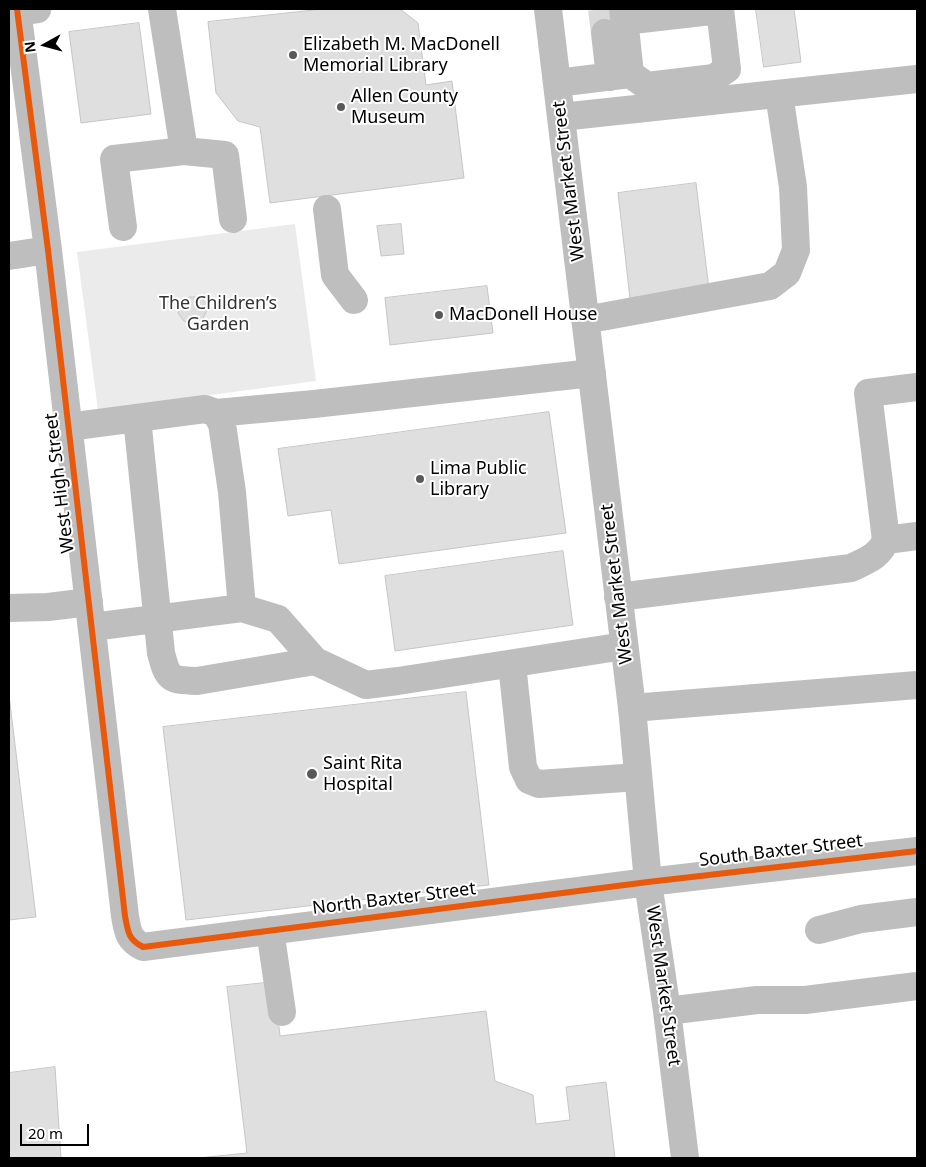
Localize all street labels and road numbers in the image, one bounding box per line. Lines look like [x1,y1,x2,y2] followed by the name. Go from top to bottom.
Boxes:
[548,100,590,262] street label: West Market Street
[41,411,79,555] street label: West High Street
[596,503,638,665] street label: West Market Street
[698,830,864,872] street label: South Baxter Street
[311,878,477,920] street label: North Baxter Street
[641,905,685,1067] street label: West Market Street

